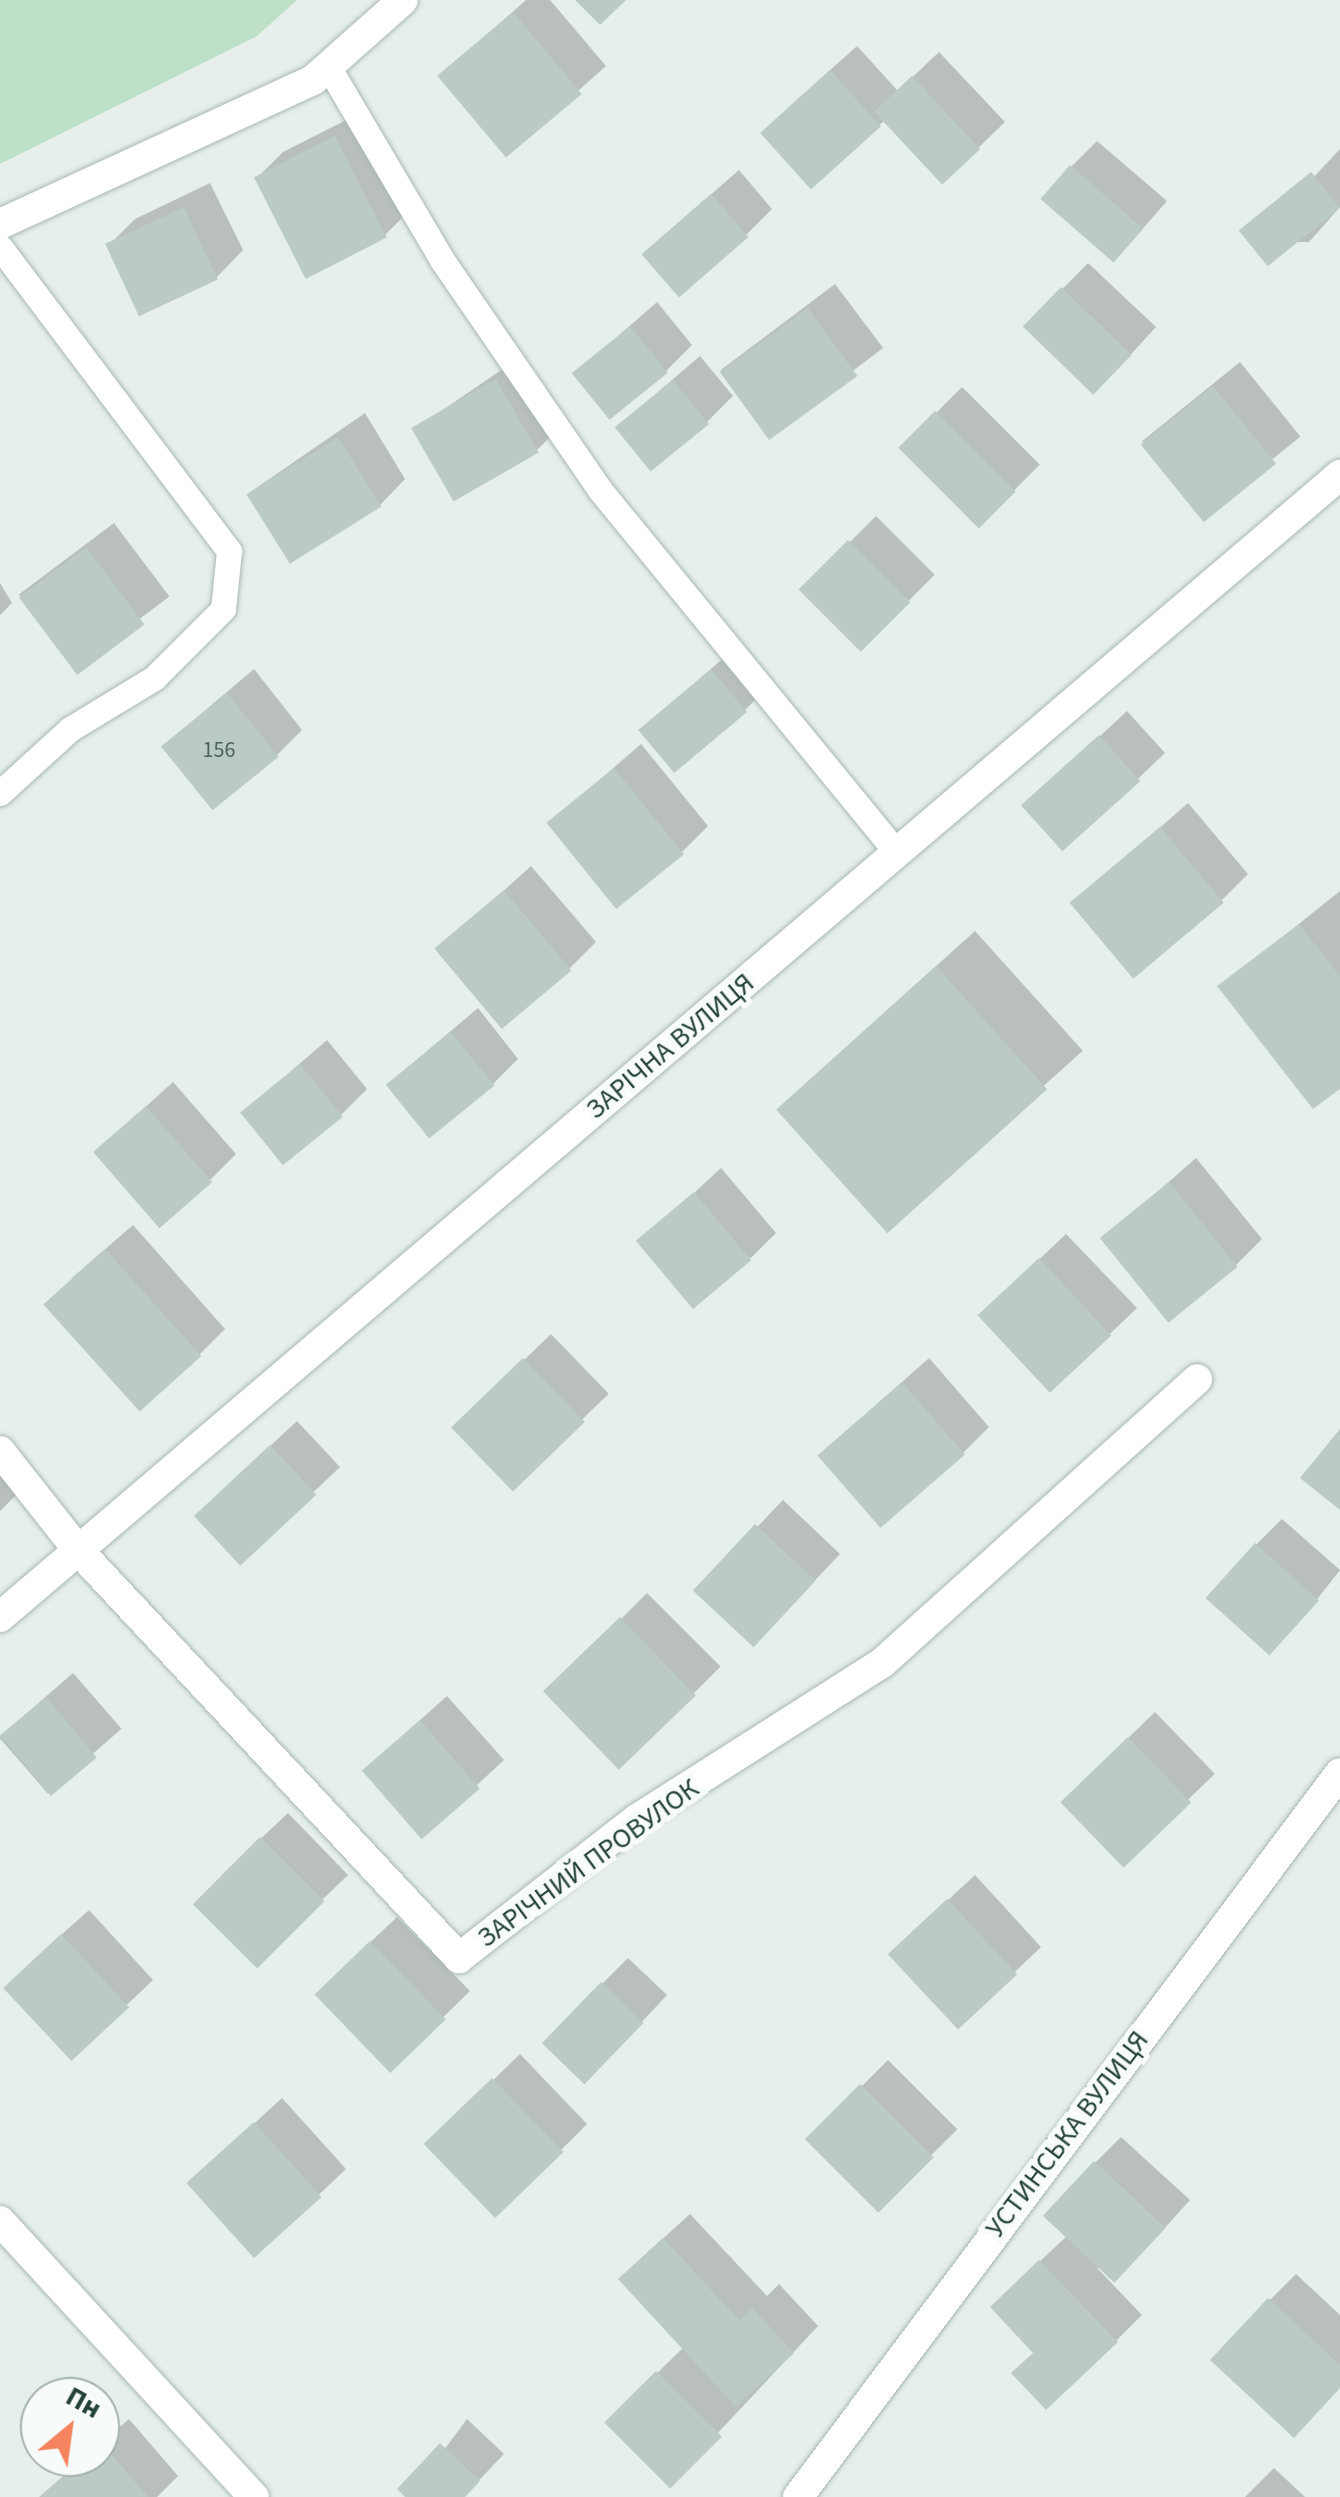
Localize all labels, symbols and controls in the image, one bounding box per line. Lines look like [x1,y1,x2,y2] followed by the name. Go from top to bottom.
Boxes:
[203,738,235,764] house number: 156
[579,966,761,1126] street label: ЗАРІЧНА ВУЛИЦЯ
[471,1771,705,1955] street label: ЗАРІЧНИЙ ПРОВУЛОК
[978,2024,1156,2244] street label: УСТИНСЬКА ВУЛИЦЯ
[20,2377,120,2477] north arrow
[59,2377,109,2428] text: Пн

